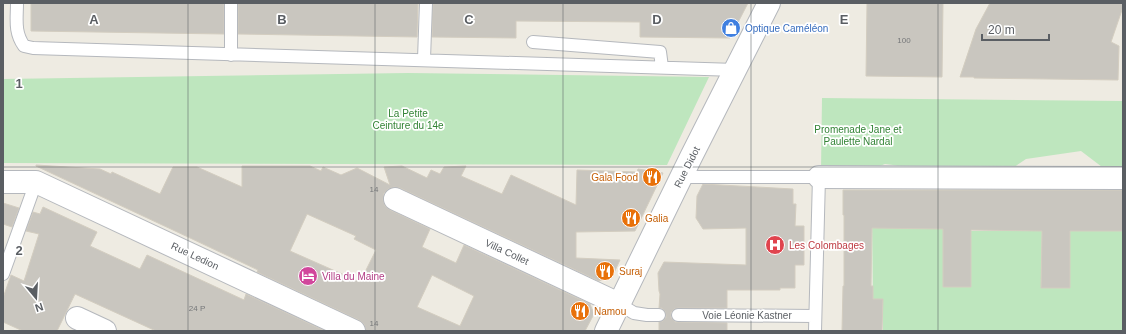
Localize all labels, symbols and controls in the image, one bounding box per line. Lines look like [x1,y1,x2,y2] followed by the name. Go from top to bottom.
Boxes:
[89,12,99,27] text: A
[277,12,287,27] text: B
[464,12,474,27] text: C
[652,12,662,27] text: D
[840,12,849,27] text: E
[982,16,1049,42] scale bar
[720,17,742,39] shop icon: Optique Caméléon
[745,23,828,34] place label: Optique Caméléon
[988,23,1015,37] text: 20 m
[897,36,911,45] house number: 100
[15,76,23,91] text: 1
[372,108,444,131] park label: La Petite Ceinture du 14e
[814,124,902,147] park label: Promenade Jane et Paulette Nardal
[672,144,702,189] street label: Rue Didot
[641,166,663,188] restaurant icon: Gala Food
[591,172,638,183] place label: Gala Food
[370,185,379,194] house number: 14
[620,207,642,229] restaurant icon: Galia
[645,213,669,224] place label: Galia
[764,234,786,256] hospital icon: Les Colombages
[483,237,531,267] street label: Villa Collet
[169,240,221,272] street label: Rue Ledion
[789,240,864,251] place label: Les Colombages
[15,243,23,258] text: 2
[594,260,616,282] restaurant icon: Suraj
[297,265,319,287] hotel icon: Villa du Maine
[619,266,642,277] place label: Suraj
[322,271,385,282] place label: Villa du Maine
[16,278,56,318] north arrow
[569,300,591,322] restaurant icon: Namou
[33,301,45,314] text: N
[189,304,205,313] house number: 24 P
[594,306,626,317] place label: Namou
[702,310,792,321] street label: Voie Léonie Kastner
[370,319,379,328] house number: 14

